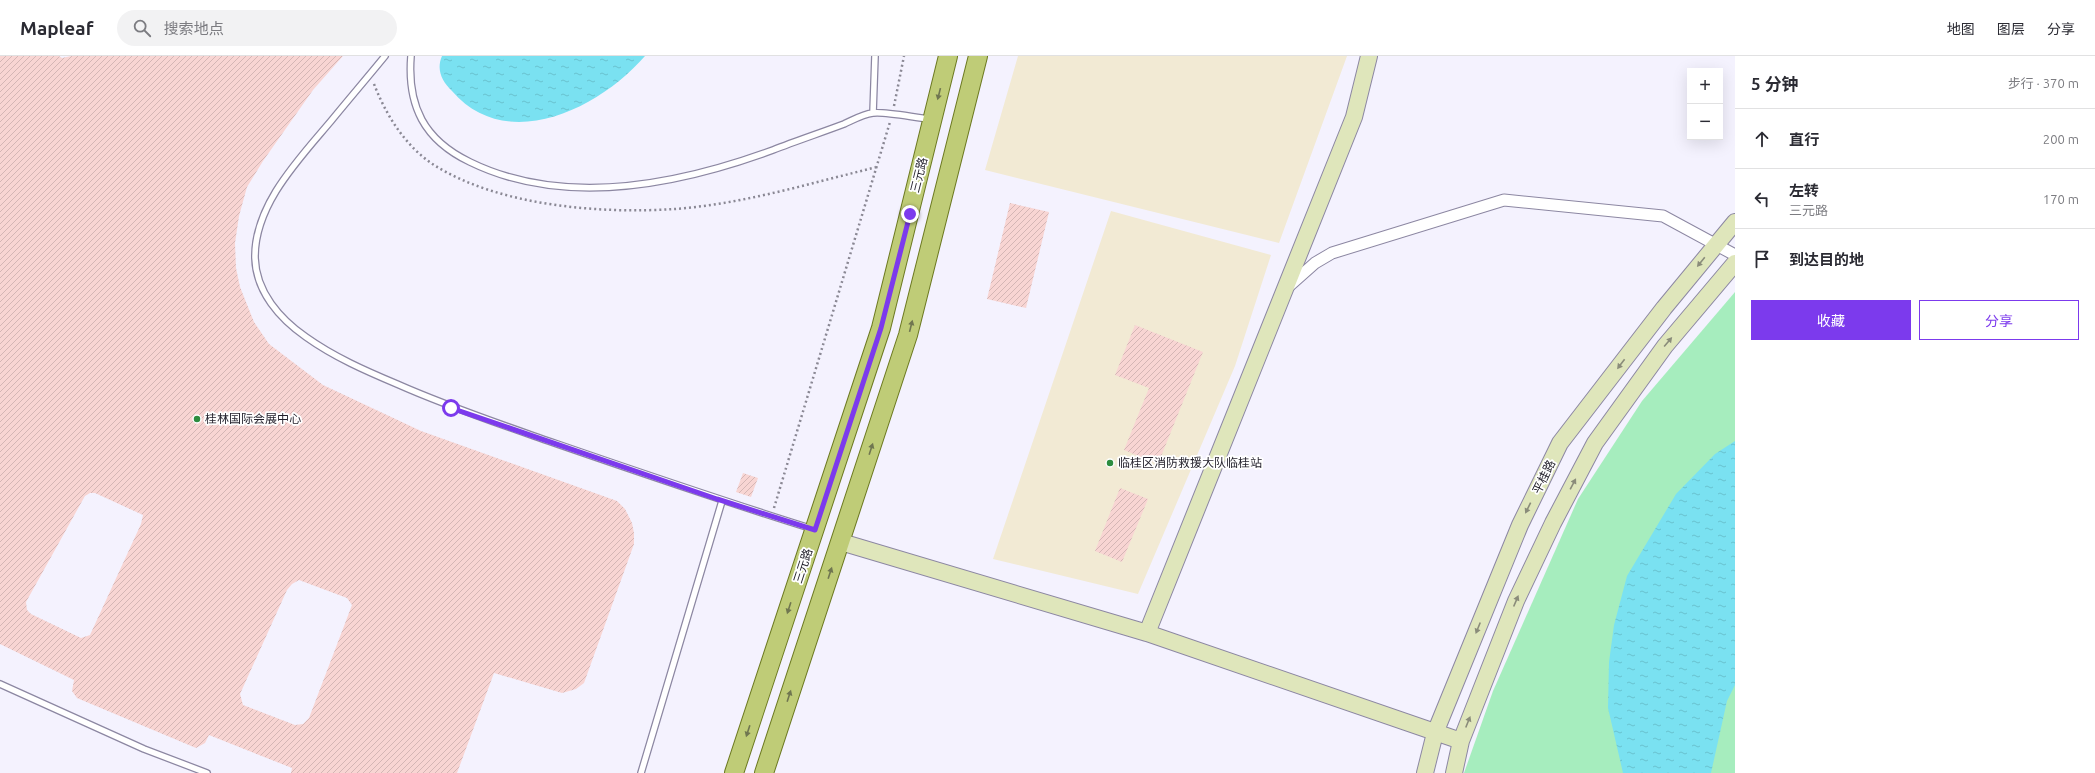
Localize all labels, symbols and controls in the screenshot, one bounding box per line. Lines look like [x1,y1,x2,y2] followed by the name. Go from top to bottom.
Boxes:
[117,10,397,46] search box
[20,17,93,39] text: Mapleaf
[131,17,153,39] icon: search
[163,20,223,37] text: 搜索地点
[1947,21,1975,37] text: 地图
[1997,21,2025,37] text: 图层
[2047,21,2075,37] text: 分享
[1687,68,1723,140] map controls
[1687,68,1723,104] button: +
[1751,74,1799,93] text: 5 分钟
[2008,76,2079,90] text: 步行 · 370 m
[935,88,941,100] one-way arrow
[1687,104,1723,140] button: −
[1751,128,1773,150] icon: ahead
[1789,131,1819,148] text: 直行
[2043,132,2079,146] text: 200 m
[908,156,929,194] street label: 三元路
[1789,182,1819,199] text: 左转
[1751,188,1773,210] icon: left
[2043,192,2079,206] text: 170 m
[1789,203,1828,217] text: 三元路
[901,205,919,223] route end
[1751,248,1773,270] icon: arrive
[1789,251,1864,268] text: 到达目的地
[1697,257,1705,268] one-way arrow
[1751,300,1911,340] button: 收藏
[1919,300,2079,340] button: 分享
[908,319,914,331] one-way arrow
[1664,336,1673,347] one-way arrow
[1616,359,1625,370] one-way arrow
[442,399,460,417] route start
[205,412,301,425] place label: 桂林国际会展中心
[192,414,202,424] marker: 桂林国际会展中心
[868,443,874,455] one-way arrow
[1118,456,1262,469] place label: 临桂区消防救援大队临桂站
[1105,458,1115,468] marker: 临桂区消防救援大队临桂站
[1530,458,1557,496] street label: 平桂路
[1570,479,1576,490] one-way arrow
[1525,503,1531,514] one-way arrow
[791,547,814,585] street label: 三元路
[828,566,834,578] one-way arrow
[1513,596,1519,607] one-way arrow
[786,602,792,614] one-way arrow
[1474,623,1480,635] one-way arrow
[787,690,793,702] one-way arrow
[1466,716,1472,728] one-way arrow
[745,726,751,738] one-way arrow

